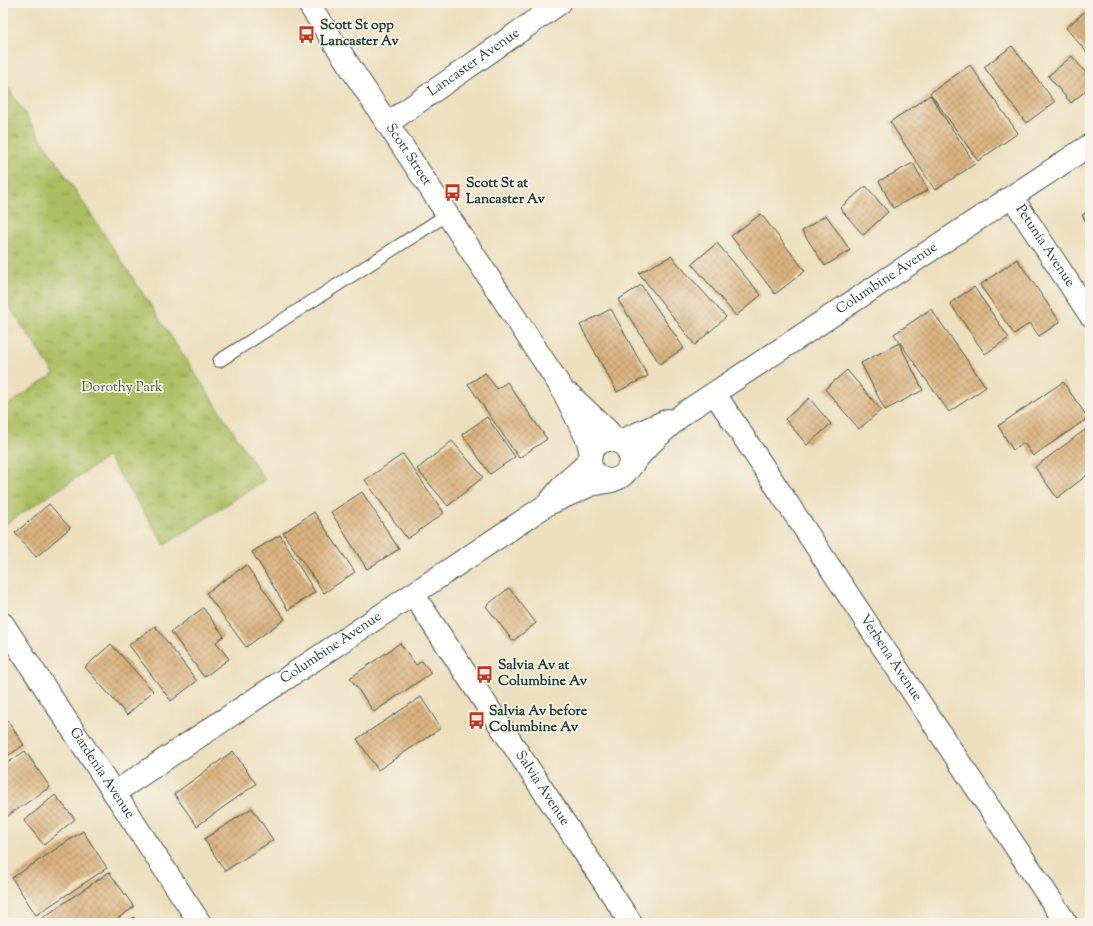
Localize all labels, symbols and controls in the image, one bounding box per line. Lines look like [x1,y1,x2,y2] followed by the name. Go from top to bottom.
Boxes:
[320,16,399,52] place label: Scott St opp Lancaster Av
[297,24,317,44] bus stop icon: Scott St opp Lancaster Av
[424,24,524,102] street label: Lancaster Avenue
[380,120,436,190] street label: Scott Street
[466,174,545,210] place label: Scott St at Lancaster Av
[443,182,463,202] bus stop icon: Scott St at Lancaster Av
[1010,201,1079,291] street label: Petunia Avenue
[832,238,942,320] street label: Columbine Avenue
[81,378,163,398] park label: Dorothy Park
[277,607,386,689] street label: Columbine Avenue
[854,611,926,705] street label: Verbena Avenue
[498,656,588,692] place label: Salvia Av at Columbine Av
[475,664,495,684] bus stop icon: Salvia Av at Columbine Av
[489,702,588,738] place label: Salvia Av before Columbine Av
[466,710,486,730] bus stop icon: Salvia Av before Columbine Av
[64,724,139,823] street label: Gardenia Avenue
[510,747,574,830] street label: Salvia Avenue

